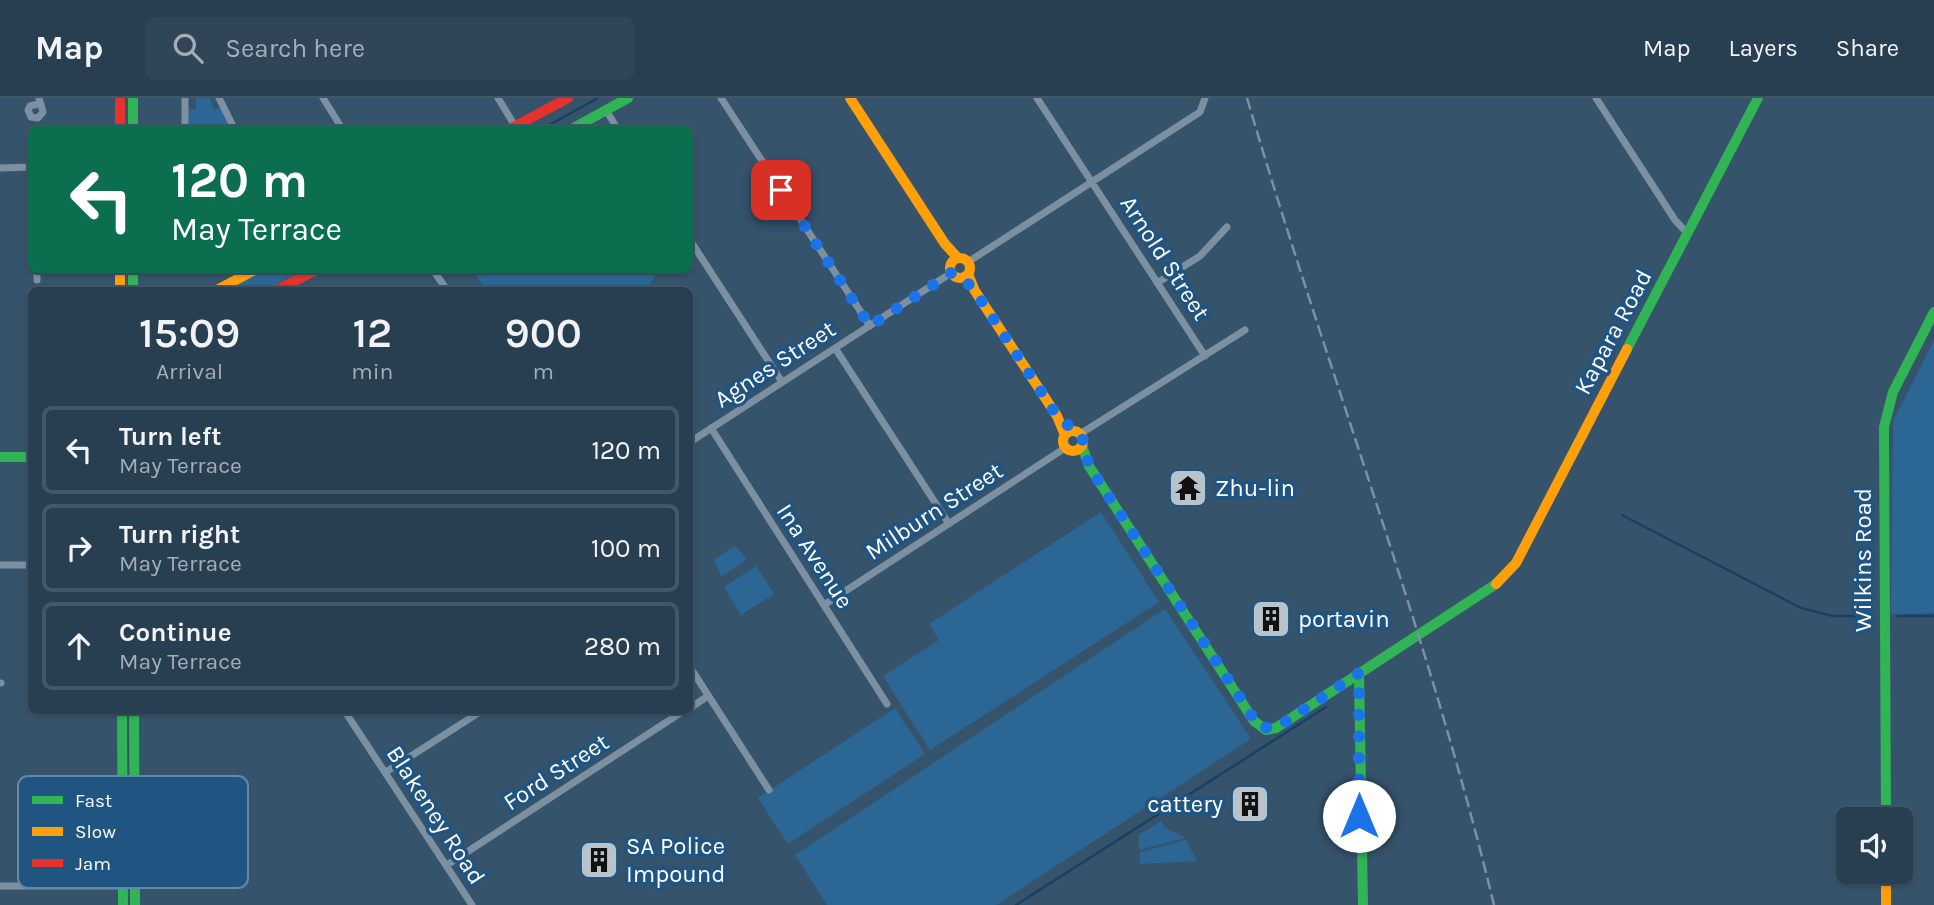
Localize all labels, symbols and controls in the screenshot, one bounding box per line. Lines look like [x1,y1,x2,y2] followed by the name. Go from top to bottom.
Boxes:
[145,17,635,80] search box
[35,29,103,67] text: Map
[169,29,207,67] icon: search
[225,33,365,64] text: Search here
[1643,34,1691,62] text: Map
[1729,34,1798,62] text: Layers
[1836,34,1899,62] text: Share
[171,152,308,209] text: 120 m
[56,154,147,245] icon: left
[751,160,811,220] pin
[762,171,800,209] icon: arrive
[1114,191,1216,325] street label: Arnold Street
[171,211,342,248] text: May Terrace
[1568,265,1658,399] street label: Kapara Road
[139,308,240,358] text: 15:09
[352,308,392,358] text: 12
[504,308,582,358] text: 900
[709,315,841,413] street label: Agnes Street
[156,358,223,385] text: Arrival
[351,358,393,385] text: min
[532,358,554,385] text: m
[119,421,221,452] text: Turn left
[60,431,98,469] icon: left
[591,435,661,466] text: 120 m
[119,452,242,479] text: May Terrace
[860,456,1008,566] street label: Milburn Street
[1167,467,1209,509] temple icon: Zhu-lin
[1215,474,1295,502] place label: Zhu-lin
[1849,488,1877,632] street label: Wilkins Road
[771,498,859,614] street label: Ina Avenue
[119,519,240,550] text: Turn right
[60,529,98,567] icon: right
[591,533,661,564] text: 100 m
[119,550,242,577] text: May Terrace
[1250,598,1292,640] building icon: portavin
[1298,605,1390,633] place label: portavin
[119,617,231,648] text: Continue
[60,627,98,665] icon: ahead
[584,631,661,662] text: 280 m
[119,648,242,675] text: May Terrace
[498,728,614,816] street label: Ford Street
[381,740,491,890] street label: Blakeney Road
[18,776,248,888] legend
[1322,779,1396,853] position arrow
[1229,783,1271,825] building icon: cattery
[75,790,112,812] text: Fast
[1147,790,1223,818] place label: cattery
[1836,807,1913,884] map controls
[1836,807,1913,884] button: sound
[75,821,116,843] text: Slow
[626,832,726,888] place label: SA Police Impound
[578,839,620,881] building icon: SA Police Impound
[75,853,111,875] text: Jam

